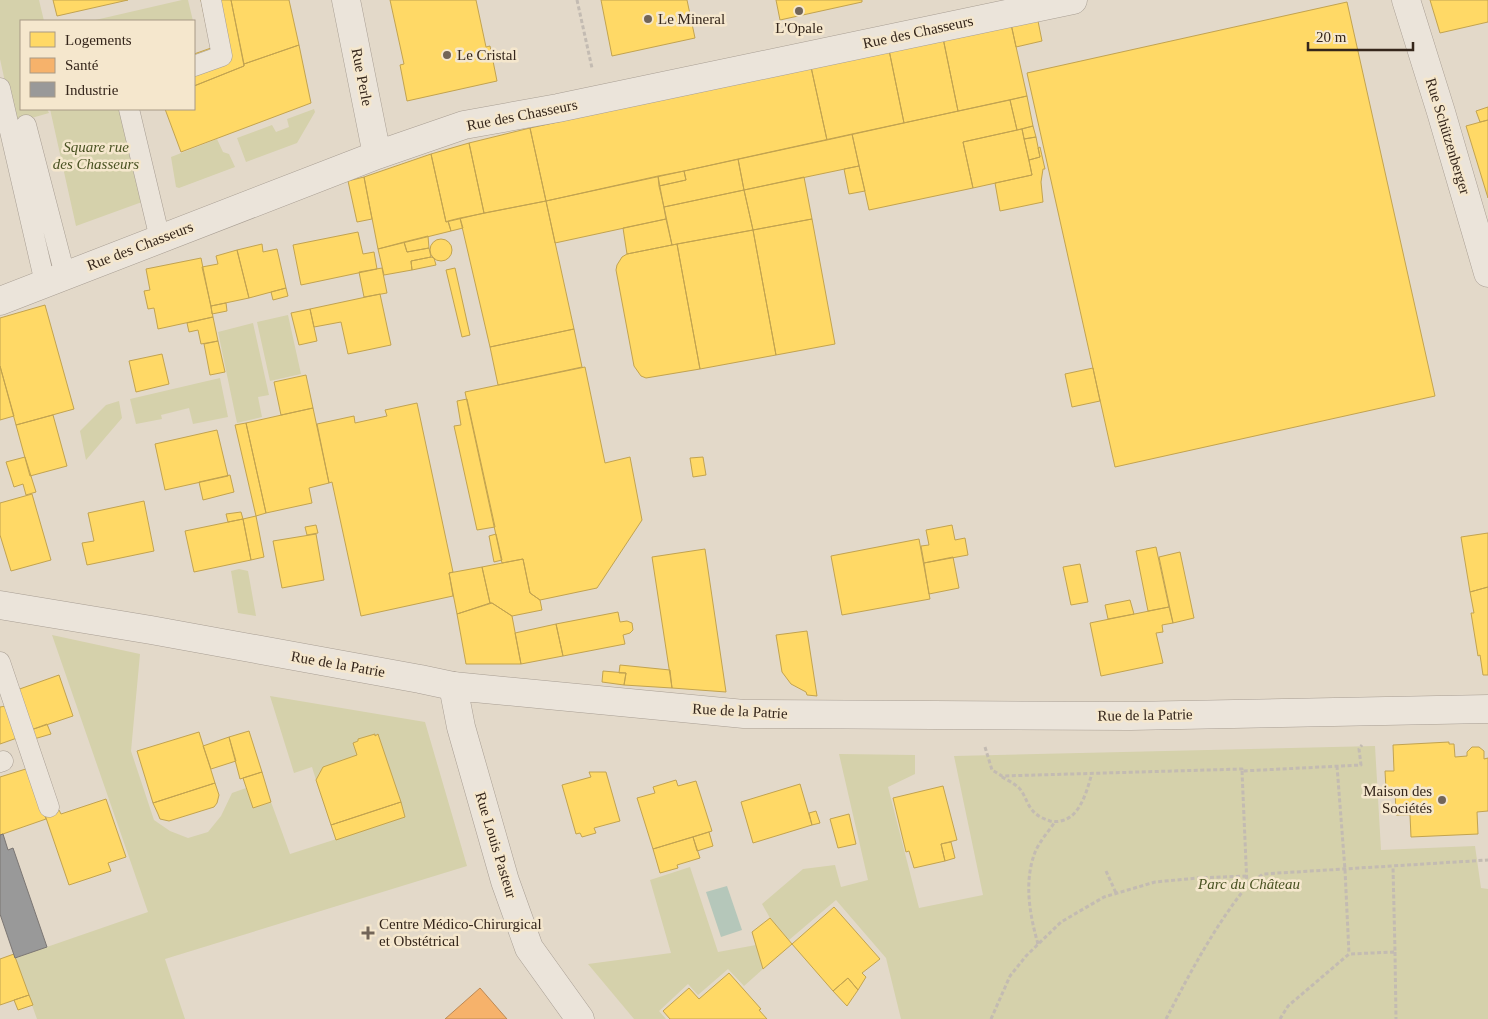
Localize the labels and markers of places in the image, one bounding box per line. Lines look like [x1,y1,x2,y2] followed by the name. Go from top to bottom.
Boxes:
[793,5,805,17] marker: L'Opale
[658,11,725,27] place label: Le Mineral
[642,13,654,25] marker: Le Mineral
[775,20,823,36] place label: L'Opale
[457,47,517,63] place label: Le Cristal
[441,49,453,61] marker: Le Cristal
[1363,783,1432,816] place label: Maison des Sociétés
[1436,794,1448,806] marker: Maison des Sociétés
[379,916,542,949] place label: Centre Médico-Chirurgical et Obstétrical
[361,926,375,940] marker: Centre Médico-Chirurgical et Obstétrical

